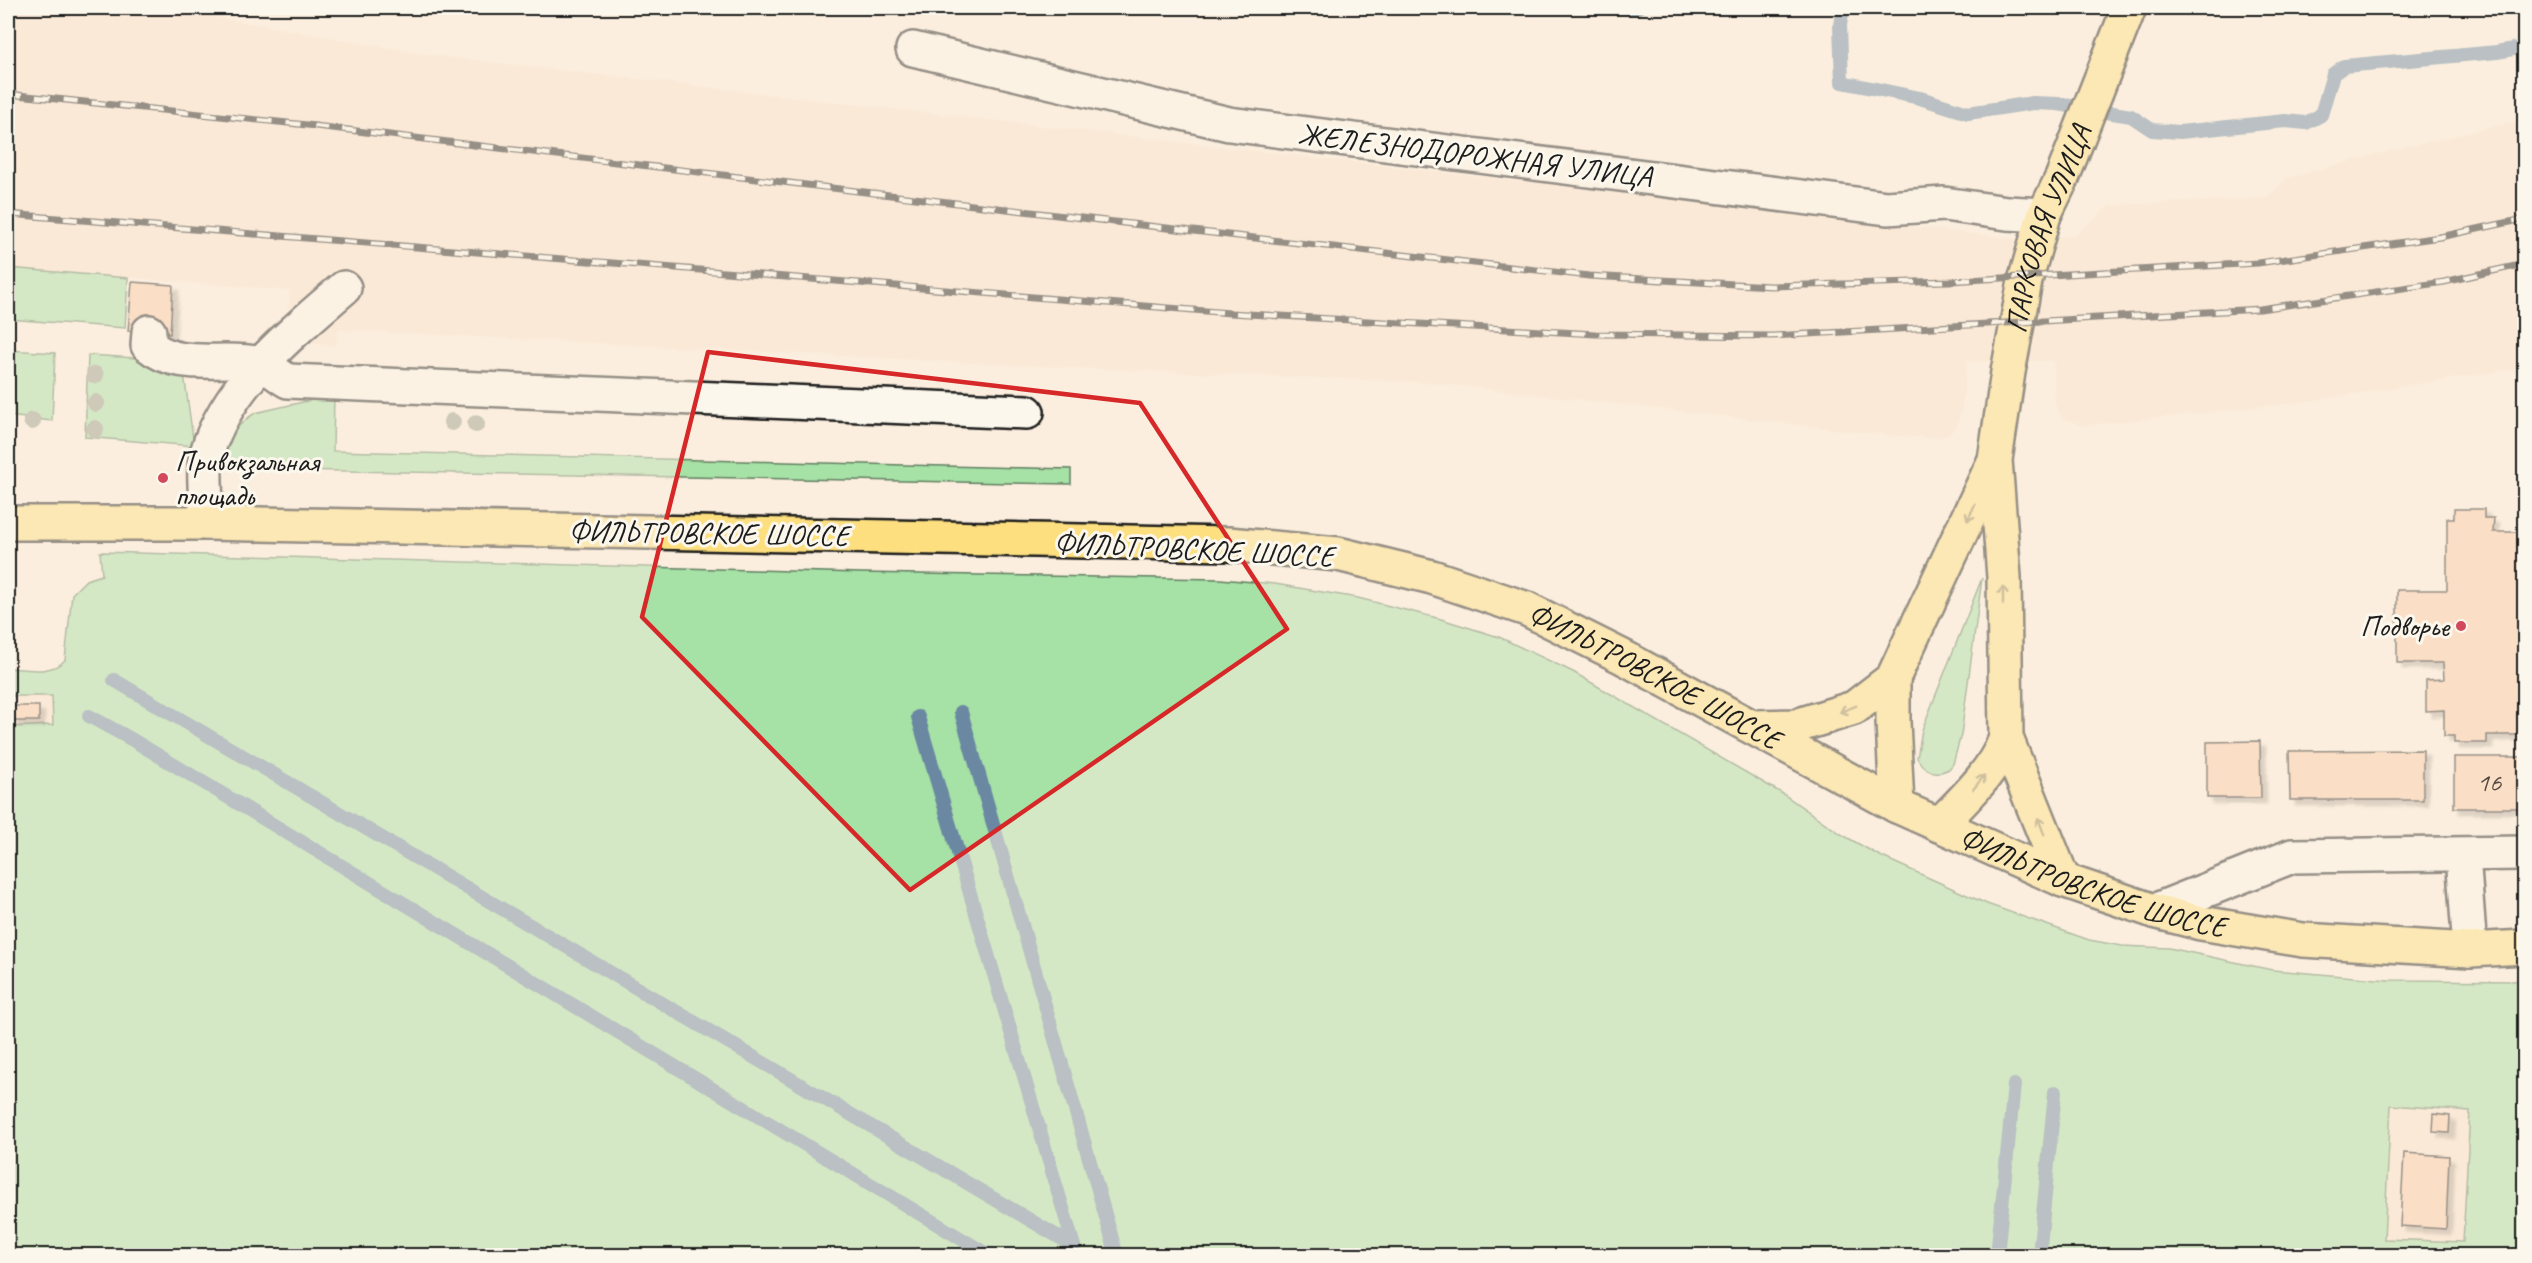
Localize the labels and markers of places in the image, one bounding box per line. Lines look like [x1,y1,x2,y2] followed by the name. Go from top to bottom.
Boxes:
[175,442,322,514] place label: Привокзальная площадь
[156,471,170,485] marker: Привокзальная площадь
[2360,607,2451,645] place label: Подворье
[2454,619,2468,633] marker: Подворье

